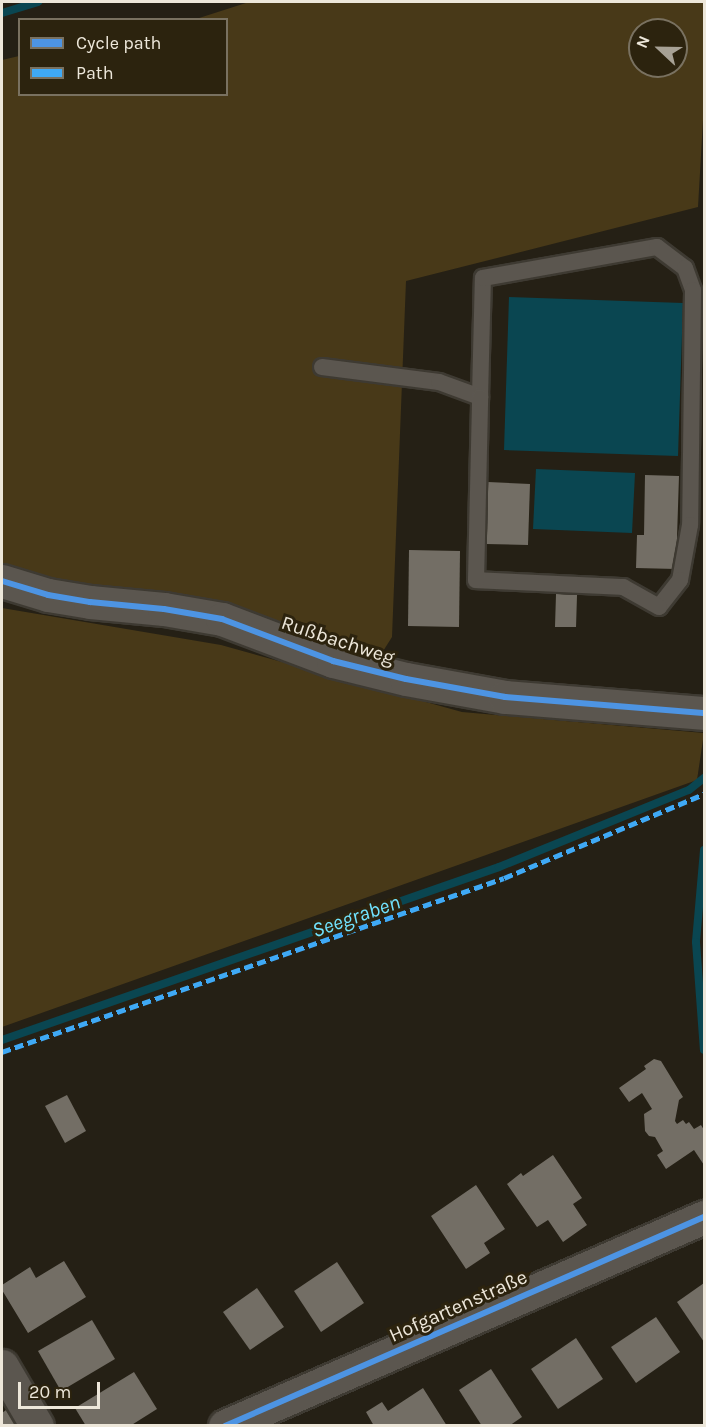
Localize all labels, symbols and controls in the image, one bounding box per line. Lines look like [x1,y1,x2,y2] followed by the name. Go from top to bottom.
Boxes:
[18,18,228,96] legend
[628,18,688,78] north arrow
[76,32,161,54] text: Cycle path
[632,33,654,51] text: N
[76,62,114,84] text: Path
[278,610,398,670] street label: Rußbachweg
[309,889,403,943] water label: Seegraben
[385,1265,531,1347] street label: Hofgartenstraße
[21,1370,104,1408] scale bar
[29,1381,71,1403] text: 20 m

